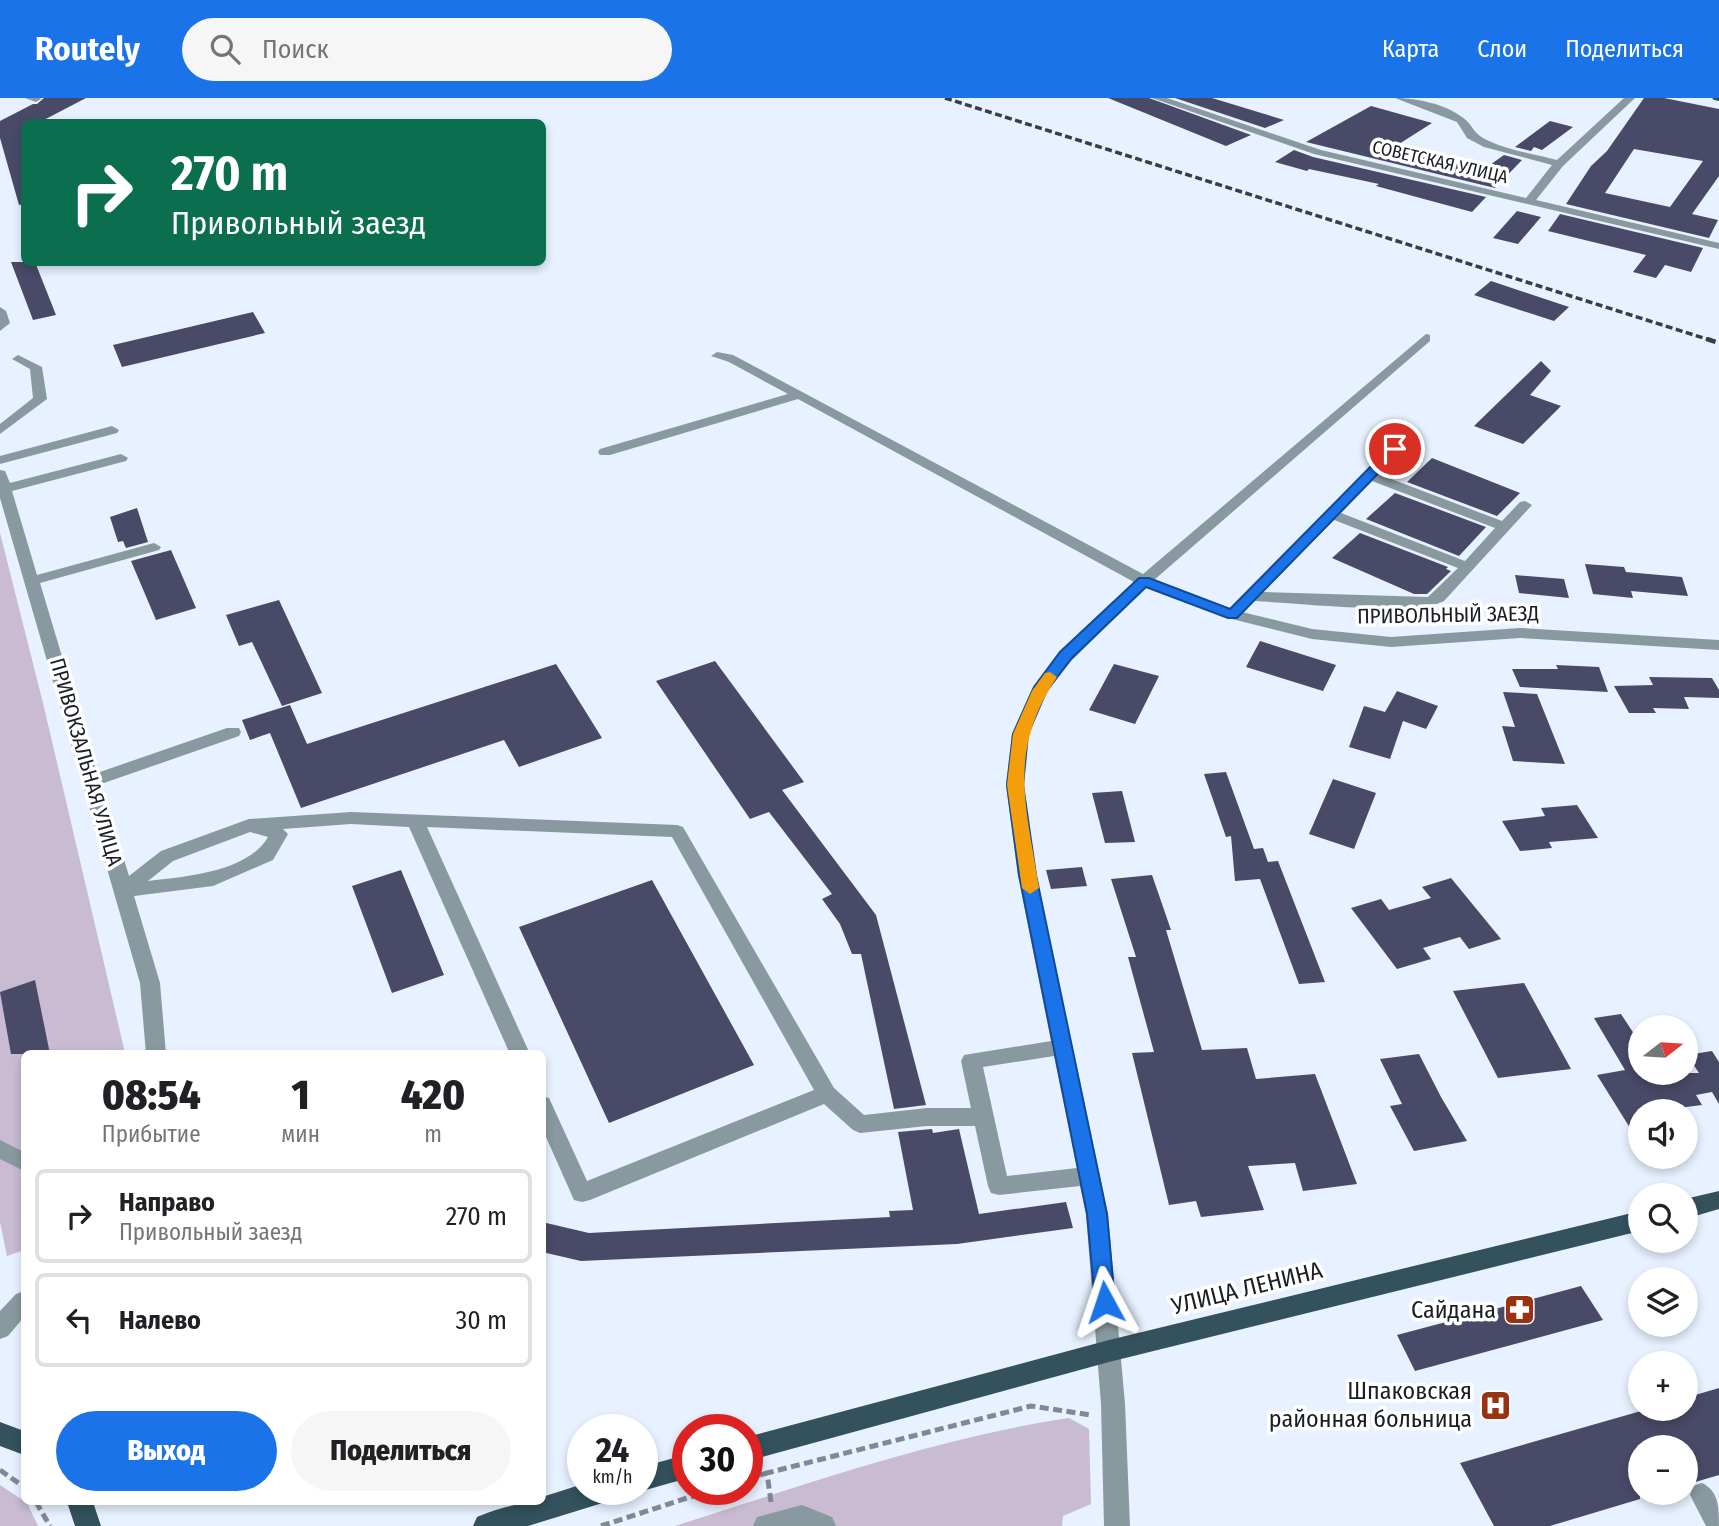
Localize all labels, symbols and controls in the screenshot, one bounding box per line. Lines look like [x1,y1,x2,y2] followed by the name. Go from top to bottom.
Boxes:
[182,18,672,81] search box
[35,29,140,69] text: Routely
[206,30,244,68] icon: search
[262,34,329,65] text: Поиск
[1382,35,1439,63] text: Карта
[1477,35,1527,63] text: Слои
[1565,35,1684,63] text: Поделиться
[1370,136,1511,188] street label: СОВЕТСКАЯ УЛИЦА
[171,144,288,203] text: 270 m
[56,147,147,238] icon: right
[171,204,426,242] text: Привольный заезд
[1365,419,1425,479] pin
[1376,430,1414,468] icon: arrive
[1357,600,1539,630] street label: ПРИВОЛЬНЫЙ ЗАЕЗД
[44,655,128,869] street label: ПРИВОКЗАЛЬНАЯ УЛИЦА
[1628,1015,1698,1085] north arrow
[1628,1015,1698,1505] map controls
[102,1070,201,1120] text: 08:54
[292,1070,310,1120] text: 1
[401,1070,465,1120] text: 420
[1628,1099,1698,1169] button: sound
[102,1120,201,1148] text: Прибытие
[281,1120,320,1148] text: мин
[424,1120,442,1148] text: m
[1628,1183,1698,1253] button: search
[119,1187,215,1218] text: Направо
[60,1197,98,1235] icon: right
[446,1201,507,1232] text: 270 m
[119,1218,302,1246] text: Привольный заезд
[1168,1256,1326,1320] street label: УЛИЦА ЛЕНИНА
[1068,1265,1142,1339] position arrow
[1628,1267,1698,1337] button: layers
[1502,1293,1536,1327] pharmacy icon: Сайдана
[1411,1296,1496,1324] place label: Сайдана
[60,1301,98,1339] icon: left
[119,1305,201,1336] text: Налево
[456,1305,507,1336] text: 30 m
[1628,1351,1698,1421] button: +
[1269,1377,1472,1433] place label: Шпаковская районная больница
[1478,1388,1512,1422] hospital icon: Шпаковская районная больница
[56,1411,277,1491] button: Выход
[291,1411,511,1491] button: Поделиться
[672,1414,763,1505] speed limit sign: 30
[596,1429,629,1471] text: 24
[1628,1435,1698,1505] button: −
[592,1466,633,1488] text: km/h

